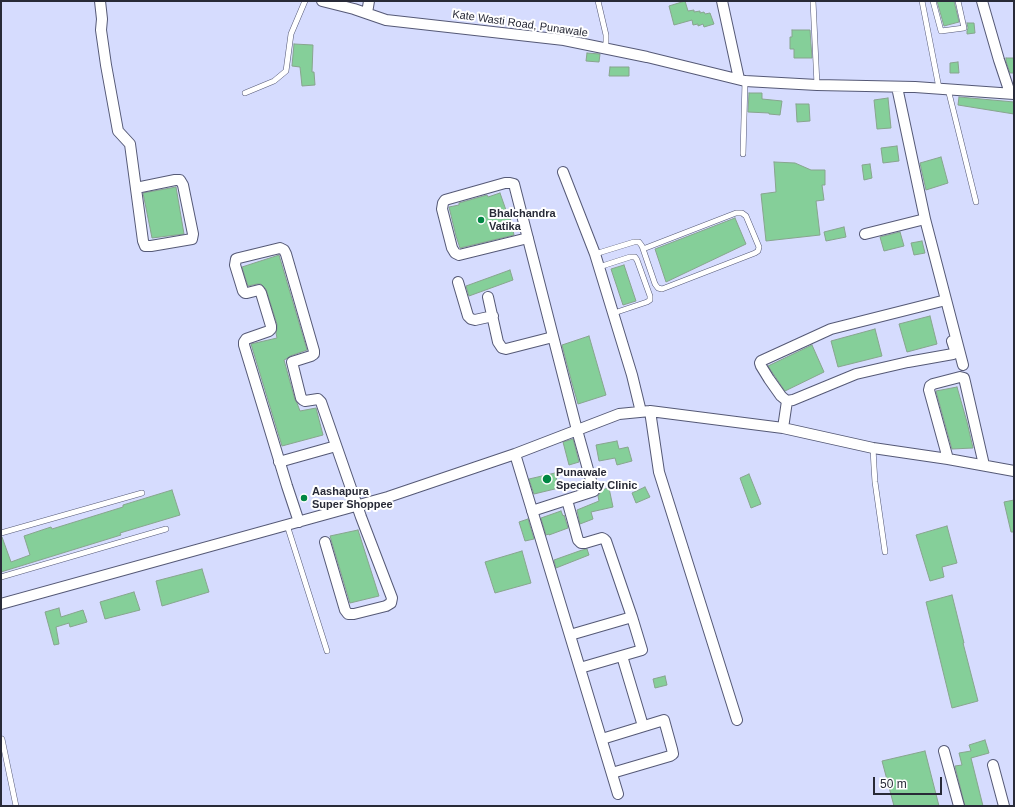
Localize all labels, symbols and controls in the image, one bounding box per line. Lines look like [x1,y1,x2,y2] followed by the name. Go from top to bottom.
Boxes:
[451,8,589,40] street label: Kate Wasti Road, Punawale
[489,207,556,233] place label: Bhalchandra Vatika
[476,215,486,225] marker: Bhalchandra Vatika
[556,466,637,492] place label: Punawale Specialty Clinic
[541,473,553,485] marker: Punawale Specialty Clinic
[312,485,393,511] place label: Aashapura Super Shoppee
[299,493,309,503] marker: Aashapura Super Shoppee
[875,769,944,795] scale bar
[880,777,907,791] text: 50 m

